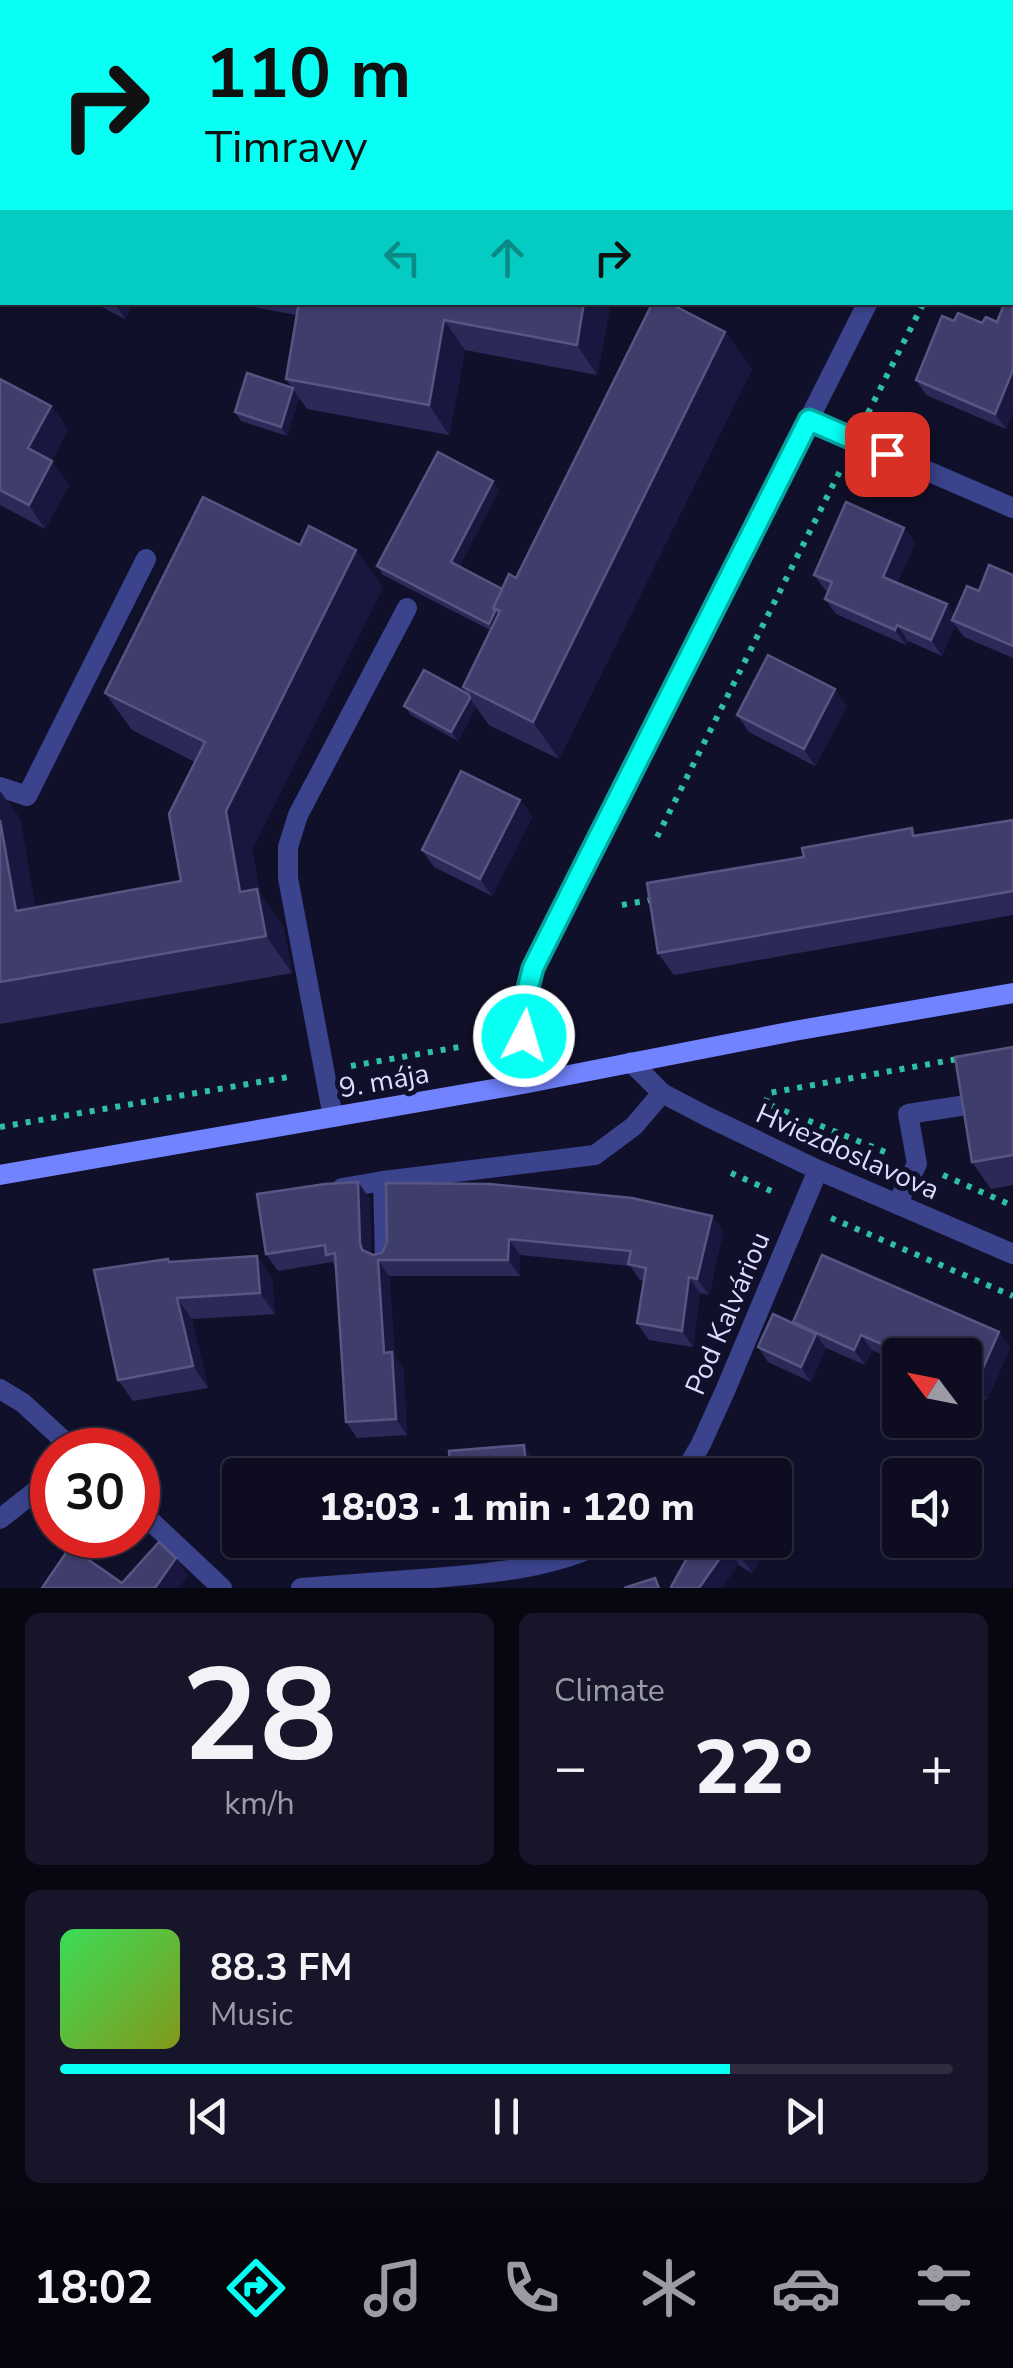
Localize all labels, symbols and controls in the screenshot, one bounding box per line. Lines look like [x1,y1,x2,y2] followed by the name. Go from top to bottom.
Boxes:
[205,26,411,122] text: 110 m
[40,40,170,170] icon: right
[205,117,368,178] text: Timravy
[375,230,430,285] icon: left
[480,230,535,285] icon: ahead
[585,230,640,285] icon: right
[845,412,930,497] pin
[860,427,915,482] icon: arrive
[472,984,576,1088] position arrow
[336,1054,432,1108] street label: 9. mája
[750,1095,945,1209] street label: Hviezdoslavova
[677,1226,779,1401] street label: Pod Kalváriou
[882,1338,982,1438] north arrow
[882,1338,982,1558] map controls
[30,1428,160,1558] speed limit sign: 30
[882,1458,982,1558] button: sound
[319,1482,695,1533] text: 18:03 · 1 min · 120 m
[181,1628,338,1805] text: 28
[554,1669,665,1712] text: Climate
[694,1717,813,1819] text: 22°
[554,1730,587,1805] text: −
[920,1730,953,1805] text: +
[224,1782,295,1825] text: km/h
[210,1942,352,1993] text: 88.3 FM
[210,1993,293,2036] text: Music
[181,2089,236,2144] icon: previous
[479,2089,534,2144] icon: pause
[777,2089,832,2144] icon: next
[221,2253,291,2323] icon: directions
[358,2253,428,2323] icon: music
[496,2253,566,2323] icon: phone
[634,2253,704,2323] icon: climate
[771,2253,841,2323] icon: car
[909,2253,979,2323] icon: filters
[34,2258,153,2319] text: 18:02

